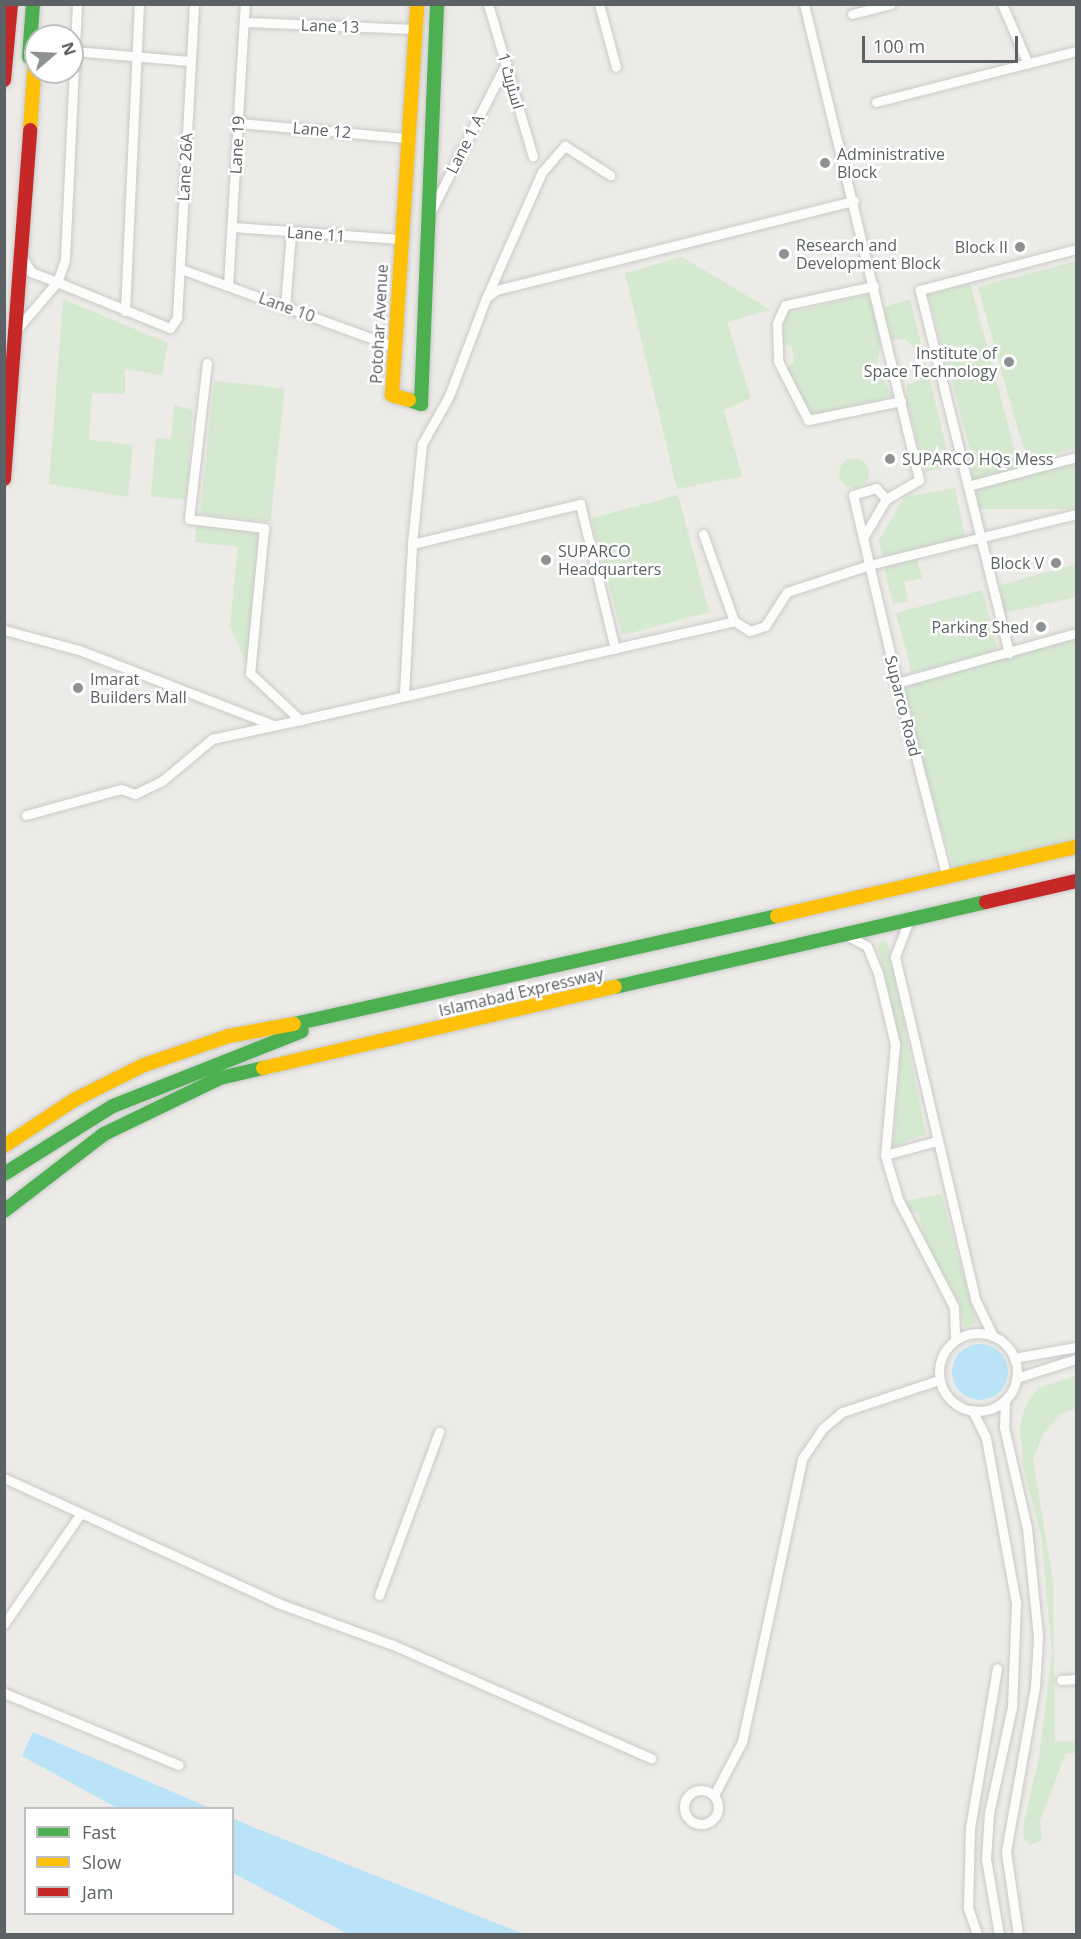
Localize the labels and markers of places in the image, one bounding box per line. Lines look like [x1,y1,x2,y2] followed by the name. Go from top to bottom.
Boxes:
[837,144,945,182] place label: Administrative Block
[818,156,832,170] marker: Administrative Block
[796,235,941,273] place label: Research and Development Block
[955,237,1008,257] place label: Block II
[1013,240,1027,254] marker: Block II
[777,247,791,261] marker: Research and Development Block
[864,343,997,381] place label: Institute of Space Technology
[1002,355,1016,369] marker: Institute of Space Technology
[902,449,1053,469] place label: SUPARCO HQs Mess
[883,452,897,466] marker: SUPARCO HQs Mess
[558,541,661,579] place label: SUPARCO Headquarters
[539,553,553,567] marker: SUPARCO Headquarters
[990,553,1044,573] place label: Block V
[1049,556,1063,570] marker: Block V
[931,617,1029,637] place label: Parking Shed
[1034,620,1048,634] marker: Parking Shed
[90,669,187,707] place label: Imarat Builders Mall
[71,681,85,695] marker: Imarat Builders Mall

